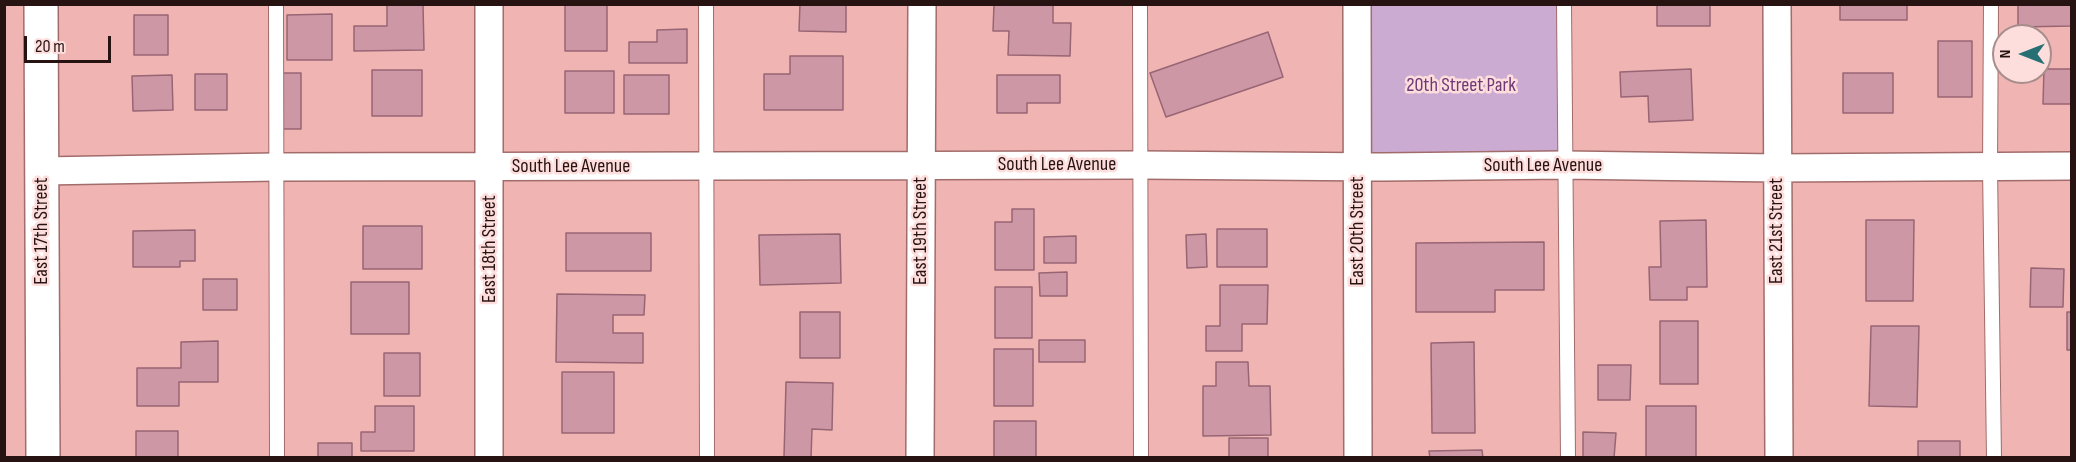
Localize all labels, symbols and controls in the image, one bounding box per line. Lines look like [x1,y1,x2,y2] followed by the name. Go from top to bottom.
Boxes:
[27,24,114,62] scale bar
[1992,24,2052,84] north arrow
[35,36,65,57] text: 20 m
[1996,50,2015,58] text: N
[1406,74,1516,98] park label: 20th Street Park
[998,153,1116,177] street label: South Lee Avenue
[1484,154,1602,178] street label: South Lee Avenue
[512,155,630,179] street label: South Lee Avenue
[1346,176,1370,286] street label: East 20th Street
[30,177,54,285] street label: East 17th Street
[909,177,933,285] street label: East 19th Street
[1765,178,1789,284] street label: East 21st Street
[478,195,502,303] street label: East 18th Street

